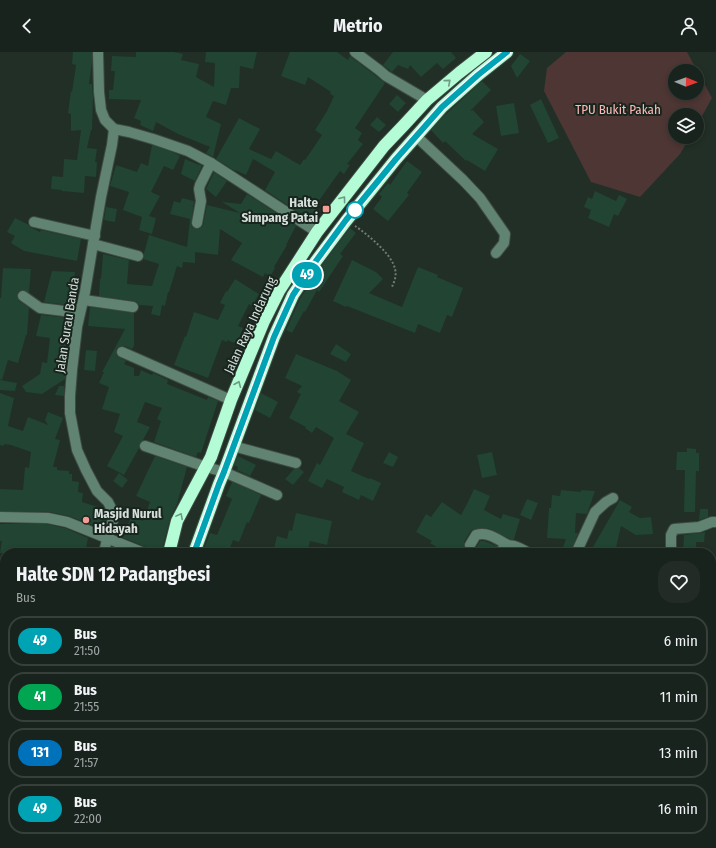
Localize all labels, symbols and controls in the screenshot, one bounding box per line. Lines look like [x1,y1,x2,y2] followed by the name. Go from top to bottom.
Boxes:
[16,15,38,37] icon: back
[333,15,383,37] text: Metrio
[678,15,700,37] icon: person
[668,64,704,100] north arrow
[668,64,704,144] map controls
[443,79,451,86] one-way arrow
[575,102,661,117] park label: TPU Bukit Pakah
[668,108,704,144] button: layers
[241,195,318,225] place label: Halte Simpang Patai
[338,196,345,203] one-way arrow
[346,201,364,219] unlabelled marker
[321,204,331,214] marker: Halte Simpang Patai
[289,262,325,288] line badge: 49
[300,266,314,283] text: 49
[221,273,279,376] street label: Jalan Raya Indarung
[52,276,82,374] street label: Jalan Surau Banda
[233,381,241,389] one-way arrow
[94,506,162,536] place label: Masjid Nurul Hidayah
[175,513,183,520] one-way arrow
[81,515,91,525] marker: Masjid Nurul Hidayah
[658,561,700,603] button: heart
[16,563,210,586] text: Halte SDN 12 Padangbesi
[16,590,35,605] text: Bus
[74,625,97,643] text: Bus
[33,632,47,649] text: 49
[664,632,698,650] text: 6 min
[74,643,100,658] text: 21:50
[74,681,97,699] text: Bus
[34,688,46,705] text: 41
[660,688,698,706] text: 11 min
[74,699,99,714] text: 21:55
[74,737,97,755] text: Bus
[31,744,49,761] text: 131
[659,744,698,762] text: 13 min
[74,755,98,770] text: 21:57
[74,793,97,811] text: Bus
[33,800,47,817] text: 49
[658,800,698,818] text: 16 min
[74,811,102,826] text: 22:00

